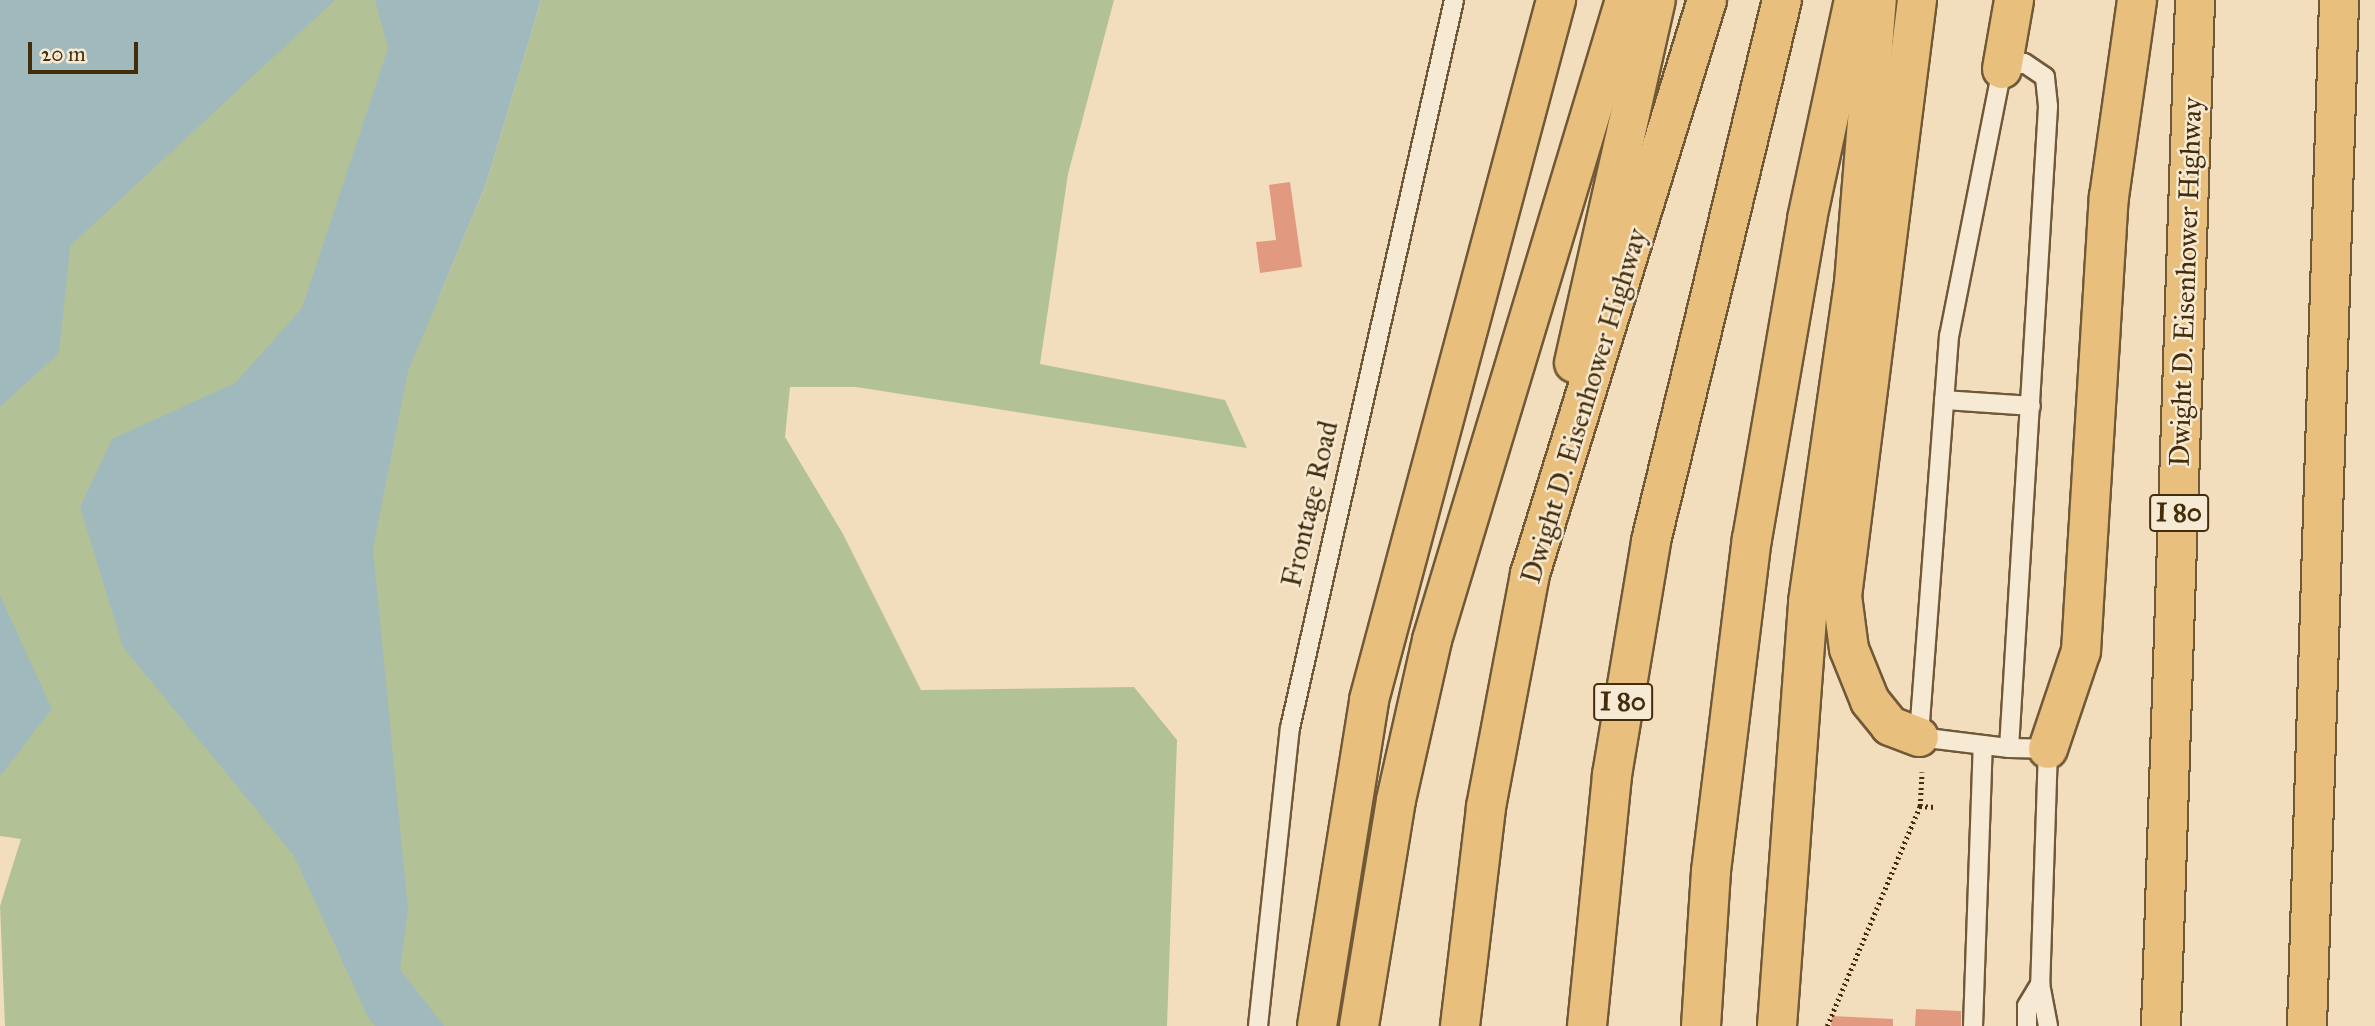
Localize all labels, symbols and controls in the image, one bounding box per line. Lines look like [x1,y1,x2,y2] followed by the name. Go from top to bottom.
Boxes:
[32,28,142,72] scale bar
[41,41,86,67] text: 20 m
[2163,97,2209,467] street label: Dwight D. Eisenhower Highway
[1514,224,1654,588] street label: Dwight D. Eisenhower Highway
[1275,418,1345,590] street label: Frontage Road
[2148,491,2210,536] road number: I 80
[1592,680,1654,724] road number: I 80

